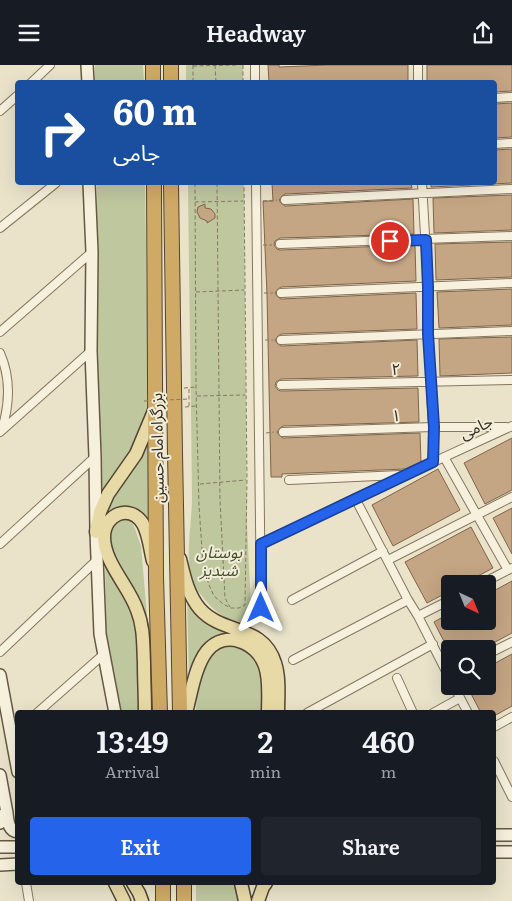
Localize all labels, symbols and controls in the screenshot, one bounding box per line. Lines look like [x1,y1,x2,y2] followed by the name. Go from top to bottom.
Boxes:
[206,16,306,49] text: Headway
[15,19,43,47] icon: menu
[469,19,497,47] icon: share
[113,84,197,136] text: 60 m
[30,100,95,165] icon: right
[113,135,160,168] text: جامی
[369,220,411,262] pin
[376,227,404,255] icon: arrive
[391,356,401,380] street label: ۲
[143,393,171,503] street label: بزرگراه امام حسین
[391,402,401,426] street label: ۱
[455,408,496,444] street label: جامی
[196,539,243,581] park label: بوستان شبدیز
[441,575,496,630] north arrow
[441,575,496,695] map controls
[234,581,286,633] position arrow
[441,640,496,695] button: search
[96,718,169,762] text: 13:49
[258,718,273,762] text: 2
[362,718,415,762] text: 460
[105,759,160,783] text: Arrival
[250,759,281,783] text: min
[381,759,396,783] text: m
[30,817,251,875] button: Exit
[261,817,481,875] button: Share

